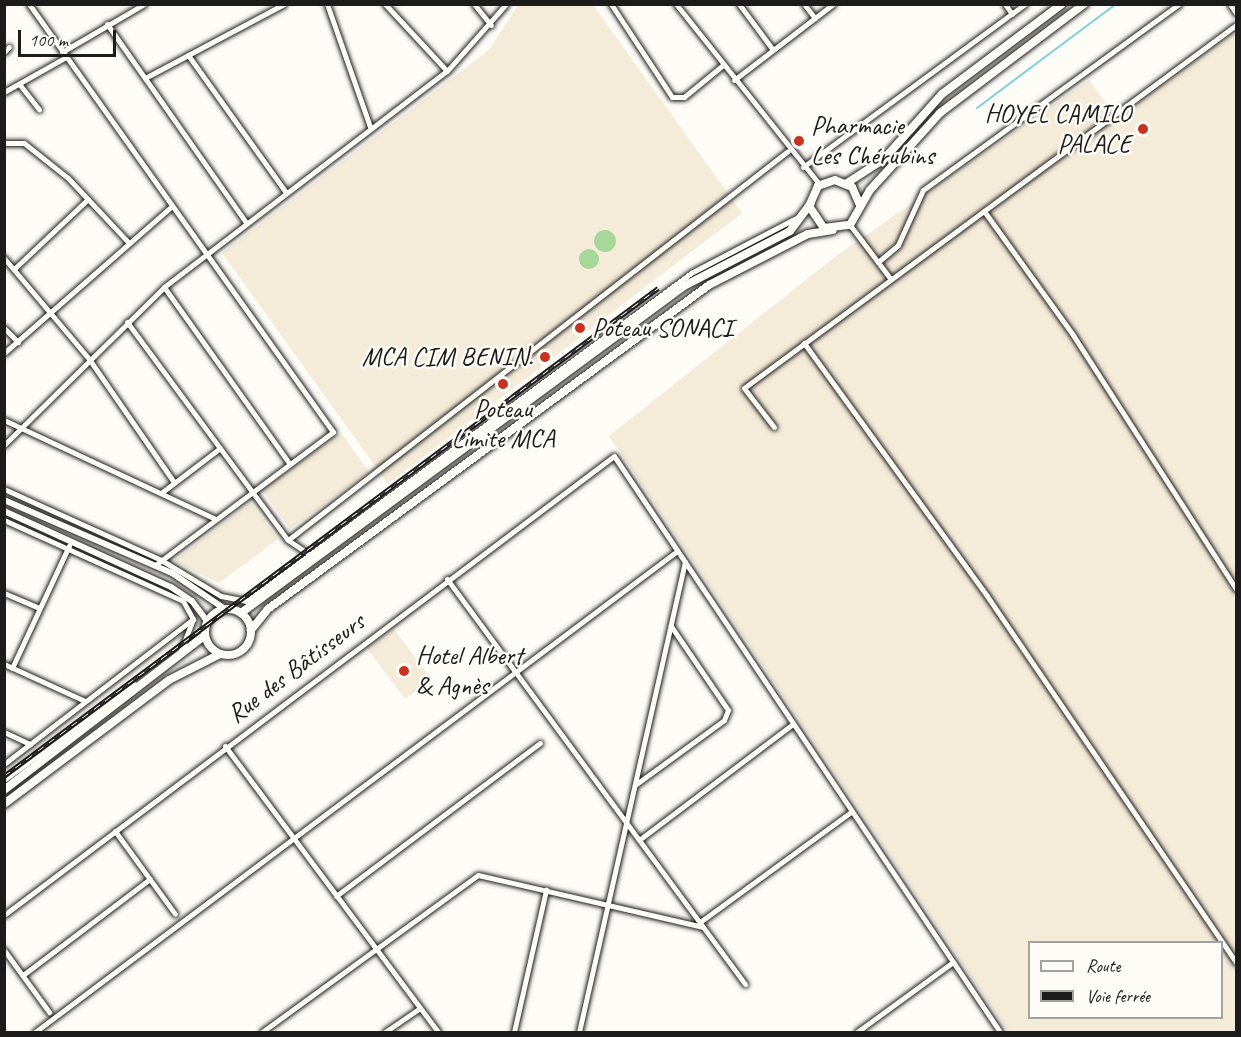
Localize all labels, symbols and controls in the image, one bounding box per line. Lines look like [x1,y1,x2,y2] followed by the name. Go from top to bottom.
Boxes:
[21,18,118,56] scale bar
[29,29,68,51] text: 100 m
[984,98,1131,160] place label: HOYEL CAMILO PALACE
[811,110,934,172] place label: Pharmacie Les Chérubins
[1136,122,1150,136] marker: HOYEL CAMILO PALACE
[792,134,806,148] marker: Pharmacie Les Chérubins
[592,312,733,344] place label: Poteau SONACI
[573,321,587,335] marker: Poteau SONACI
[363,341,533,373] place label: MCA CIM BENIN.
[538,350,552,364] marker: MCA CIM BENIN.
[496,377,510,391] marker: Poteau Limite MCA
[451,393,555,454] place label: Poteau Limite MCA
[221,606,371,730] street label: Rue des Bâtisseurs
[416,640,523,702] place label: Hotel Albert & Agnès
[397,664,411,678] marker: Hotel Albert & Agnès
[1028,941,1223,1019] legend
[1086,955,1120,977] text: Route
[1086,985,1150,1007] text: Voie ferrée

